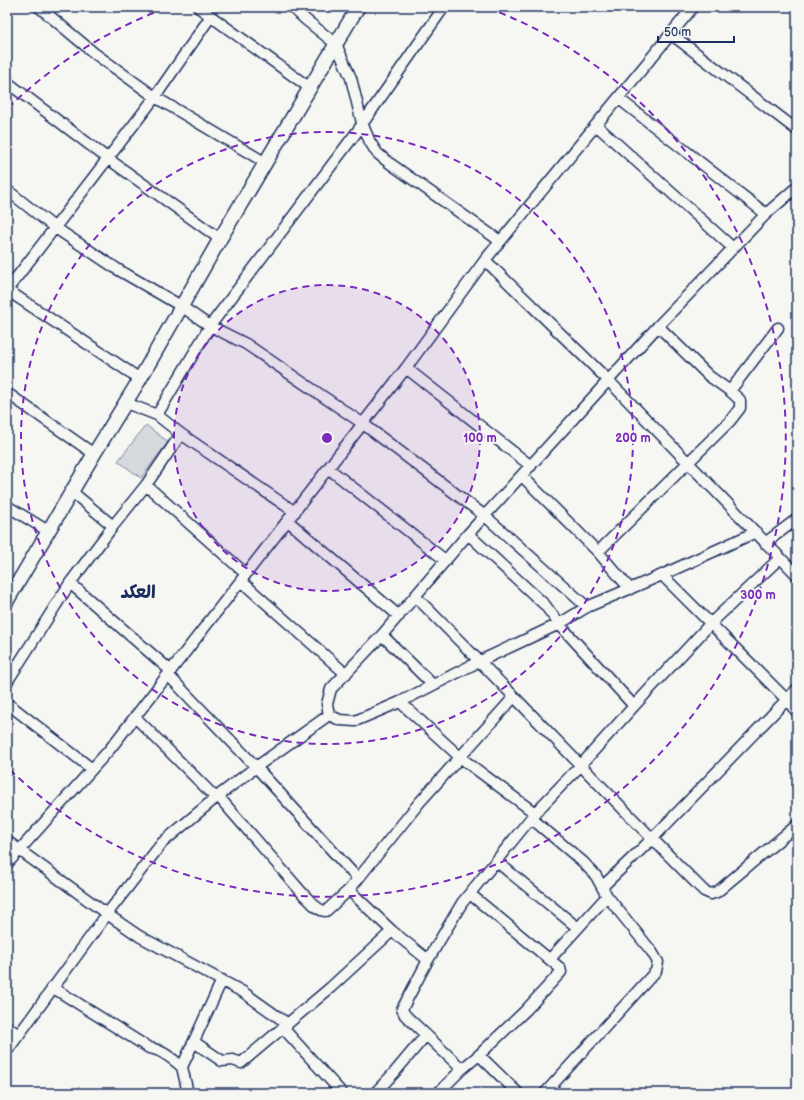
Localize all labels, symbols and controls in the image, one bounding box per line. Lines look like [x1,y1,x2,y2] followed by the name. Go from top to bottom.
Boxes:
[658,18,734,44] scale bar
[664,25,691,40] text: 50 m
[320,431,334,445] centre of rings
[463,431,497,446] text: 100 m
[615,431,651,446] text: 200 m
[120,582,156,603] district label: العكد
[740,588,776,603] text: 300 m

